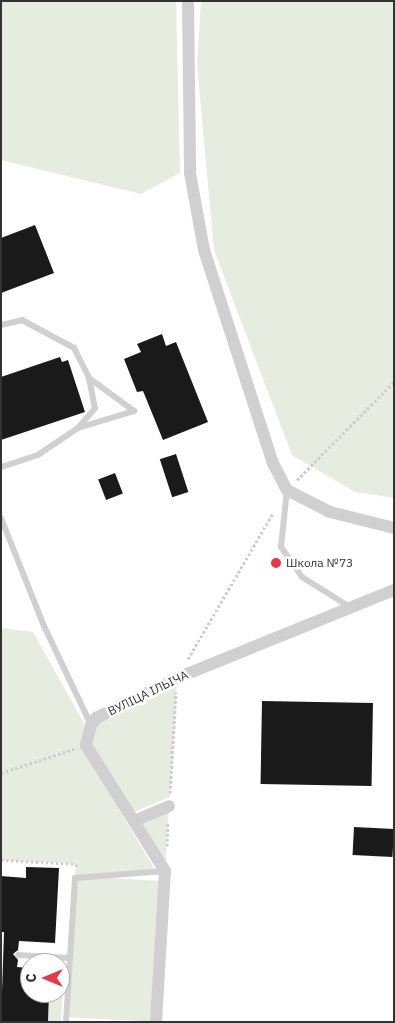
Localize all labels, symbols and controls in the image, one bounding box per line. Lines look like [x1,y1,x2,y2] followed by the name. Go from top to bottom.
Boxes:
[286,556,353,570] place label: Школа №73
[270,557,282,569] marker: Школа №73
[106,667,190,719] street label: ВУЛІЦА ІЛЬІЧА
[20,953,70,1003] north arrow
[22,973,40,983] text: С

